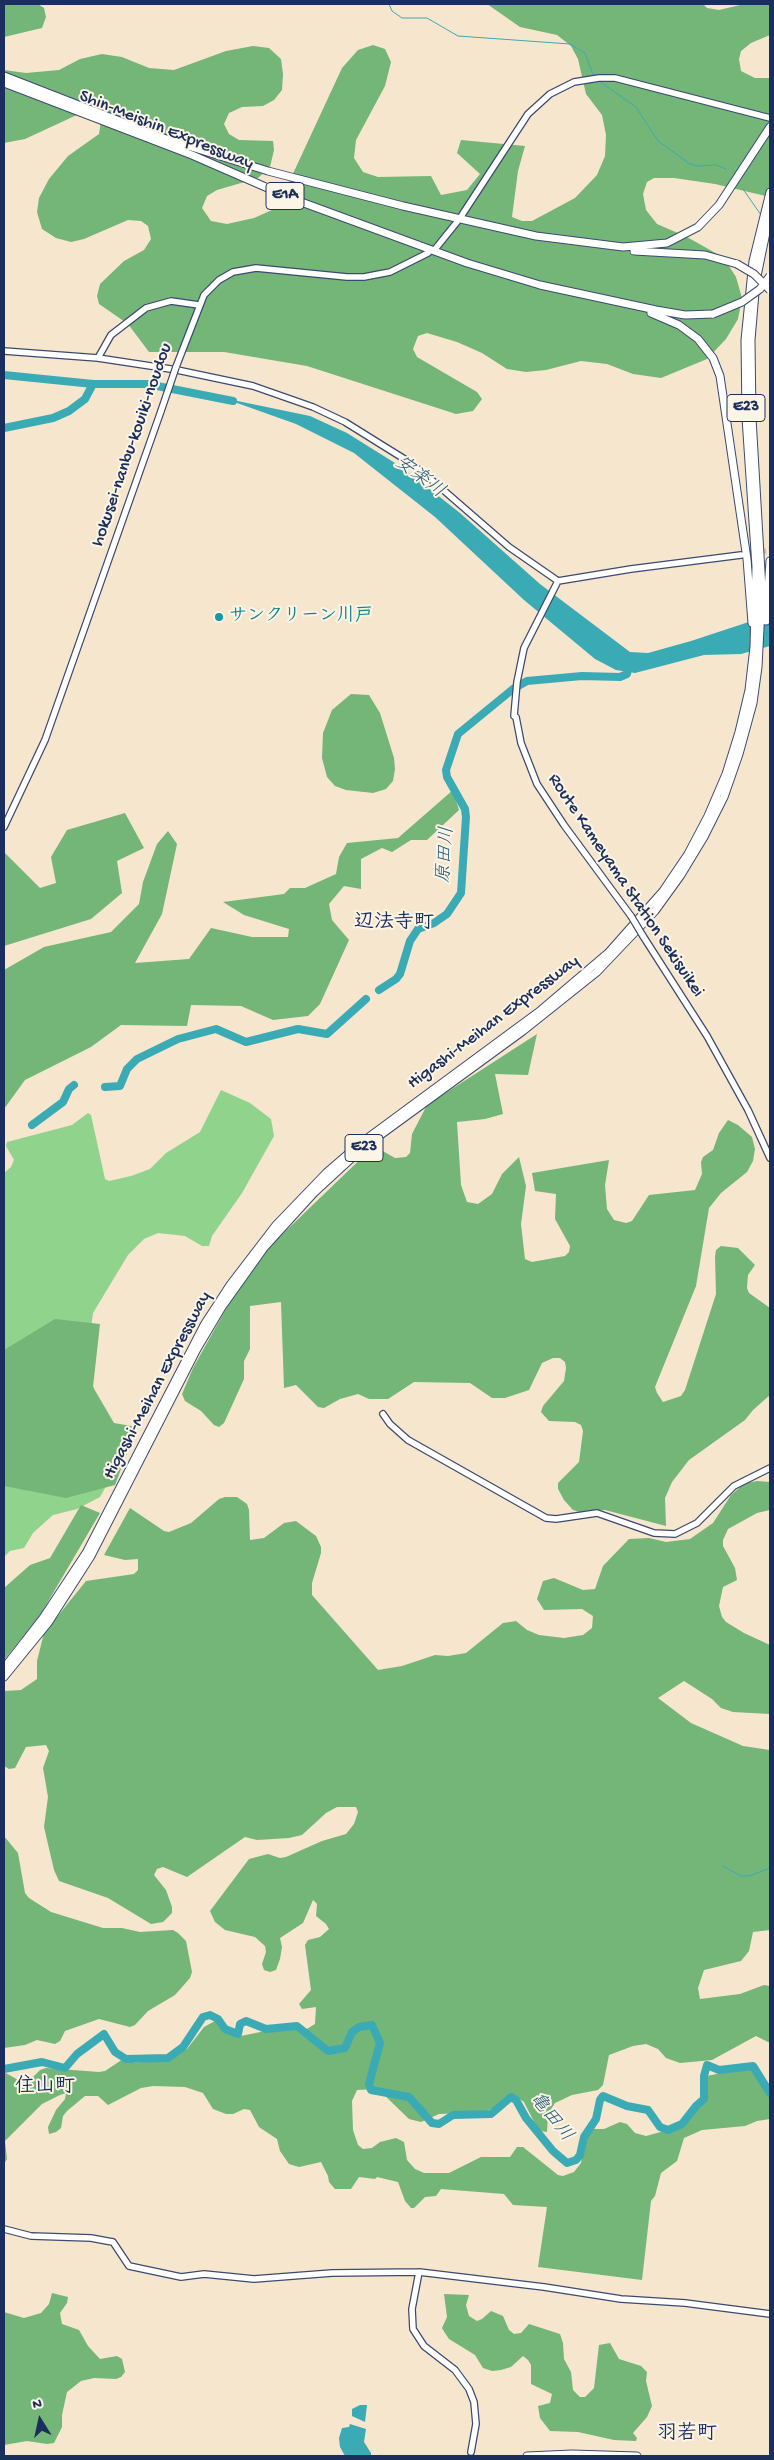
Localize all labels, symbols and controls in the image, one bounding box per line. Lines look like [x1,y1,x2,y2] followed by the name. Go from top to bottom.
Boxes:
[76,86,256,176] street label: Shin-Meishin Expressway
[266,182,304,210] road number: E1A
[88,340,178,550] street label: hokusei-nanbu-kouiki-noudou
[727,394,765,422] road number: E23
[389,452,449,504] water label: 安楽川
[229,606,373,628] place label: サンクリーン川戸
[213,611,225,623] marker: サンクリーン川戸
[542,770,708,1002] street label: Route Kameyama Station Sekisuikei
[434,826,460,884] water label: 原田川
[354,912,434,936] district label: 辺法寺町
[404,951,584,1095] street label: Higashi-Meihan Expressway
[345,1134,383,1162] road number: E23
[99,1288,217,1484] street label: Higashi-Meihan Expressway
[15,2076,75,2100] district label: 住山町
[523,2089,577,2147] water label: 亀田川
[15,2395,65,2445] north arrow
[31,2396,43,2414] text: N
[657,2423,717,2447] district label: 羽若町

